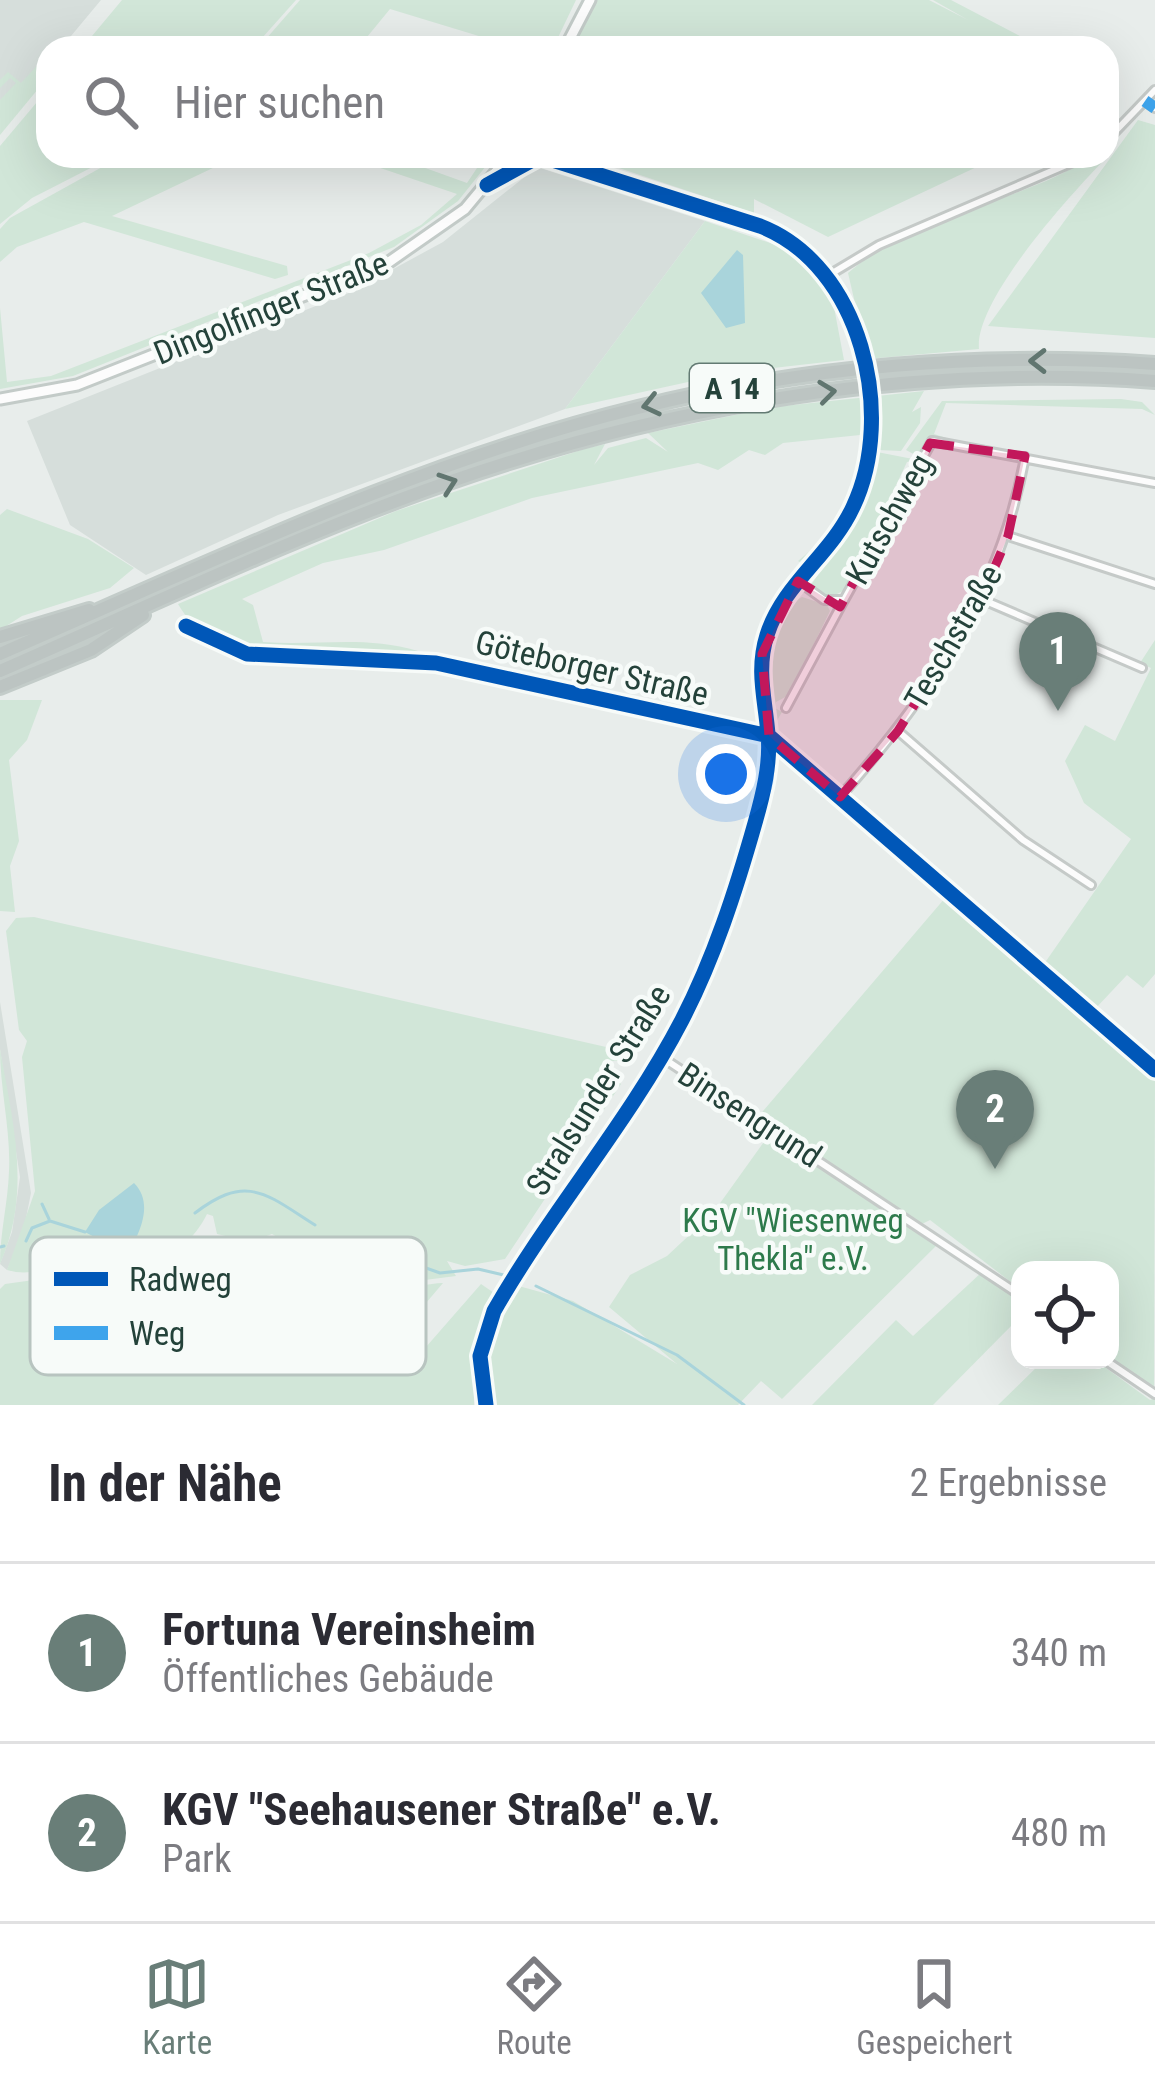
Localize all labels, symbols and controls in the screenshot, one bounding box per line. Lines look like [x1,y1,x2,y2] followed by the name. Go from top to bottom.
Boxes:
[36,36,1119,168] search box
[78,69,144,135] icon: search
[174,76,385,129] text: Hier suchen
[148,243,394,373] street label: Dingolfinger Straße
[1028,348,1046,374] one-way arrow
[690,364,774,412] road number: A 14
[817,380,837,406] one-way arrow
[642,391,662,416] one-way arrow
[837,447,941,591] street label: Kutschweg
[437,472,458,497] one-way arrow
[896,558,1010,716] street label: Teschstraße
[1019,612,1097,711] pin: 1
[472,622,712,714] street label: Göteborger Straße
[696,744,756,804] your location
[518,978,678,1202] street label: Stralsunder Straße
[671,1054,829,1176] street label: Binsengrund
[956,1070,1034,1169] pin: 2
[682,1201,904,1278] park label: KGV "Wiesenweg Thekla" e.V.
[30,1237,426,1375] legend
[129,1260,232,1299] text: Radweg
[1011,1261,1119,1369] map controls
[1011,1261,1119,1369] button: locate
[129,1314,185,1353] text: Weg
[48,1454,282,1513] text: In der Nähe
[909,1460,1107,1506] text: 2 Ergebnisse
[162,1603,536,1656] text: Fortuna Vereinsheim
[77,1630,97,1676] text: 1
[1011,1630,1107,1676] text: 340 m
[162,1656,494,1702] text: Öffentliches Gebäude
[162,1783,721,1836] text: KGV "Seehausener Straße" e.V.
[77,1810,97,1856] text: 2
[1011,1810,1107,1856] text: 480 m
[162,1836,232,1882] text: Park
[142,1951,212,2062] tab: Karte
[497,1951,572,2062] tab: Route
[856,1951,1013,2062] tab: Gespeichert

